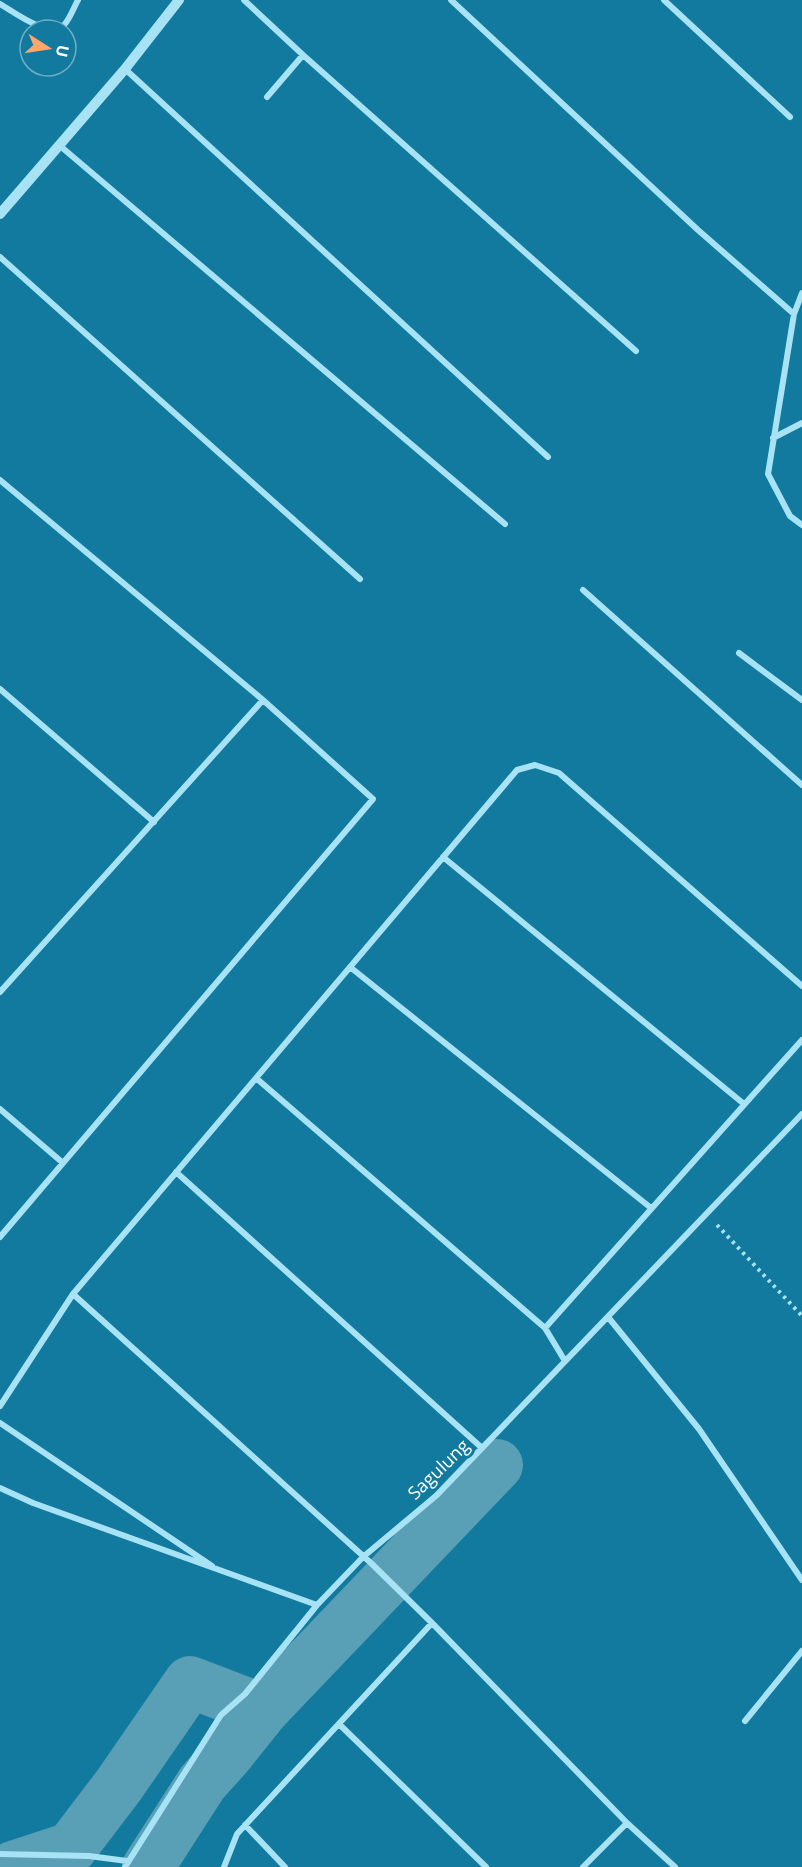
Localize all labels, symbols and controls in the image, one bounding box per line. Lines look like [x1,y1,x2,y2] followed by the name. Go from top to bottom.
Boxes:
[18,18,78,78] north arrow
[51,43,75,59] text: U
[402,1433,474,1504] street label: Sagulung

